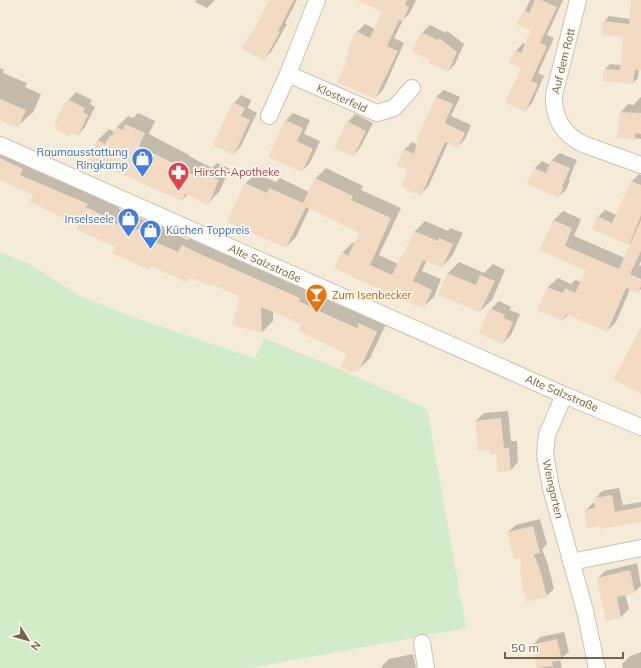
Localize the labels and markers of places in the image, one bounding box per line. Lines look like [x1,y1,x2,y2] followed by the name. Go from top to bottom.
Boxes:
[37,145,128,172] place label: Raumausstattung Ringkamp
[130,145,156,178] shop icon: Raumausstattung Ringkamp
[166,159,192,192] pharmacy icon: Hirsch-Apotheke
[194,165,280,179] place label: Hirsch-Apotheke
[116,206,142,239] shop icon: Inselseele
[65,212,114,226] place label: Inselseele
[137,217,163,250] shop icon: Küchen Toppreis
[166,223,250,237] place label: Küchen Toppreis
[303,282,329,315] bar icon: Zum Isenbecker
[332,288,412,302] place label: Zum Isenbecker

